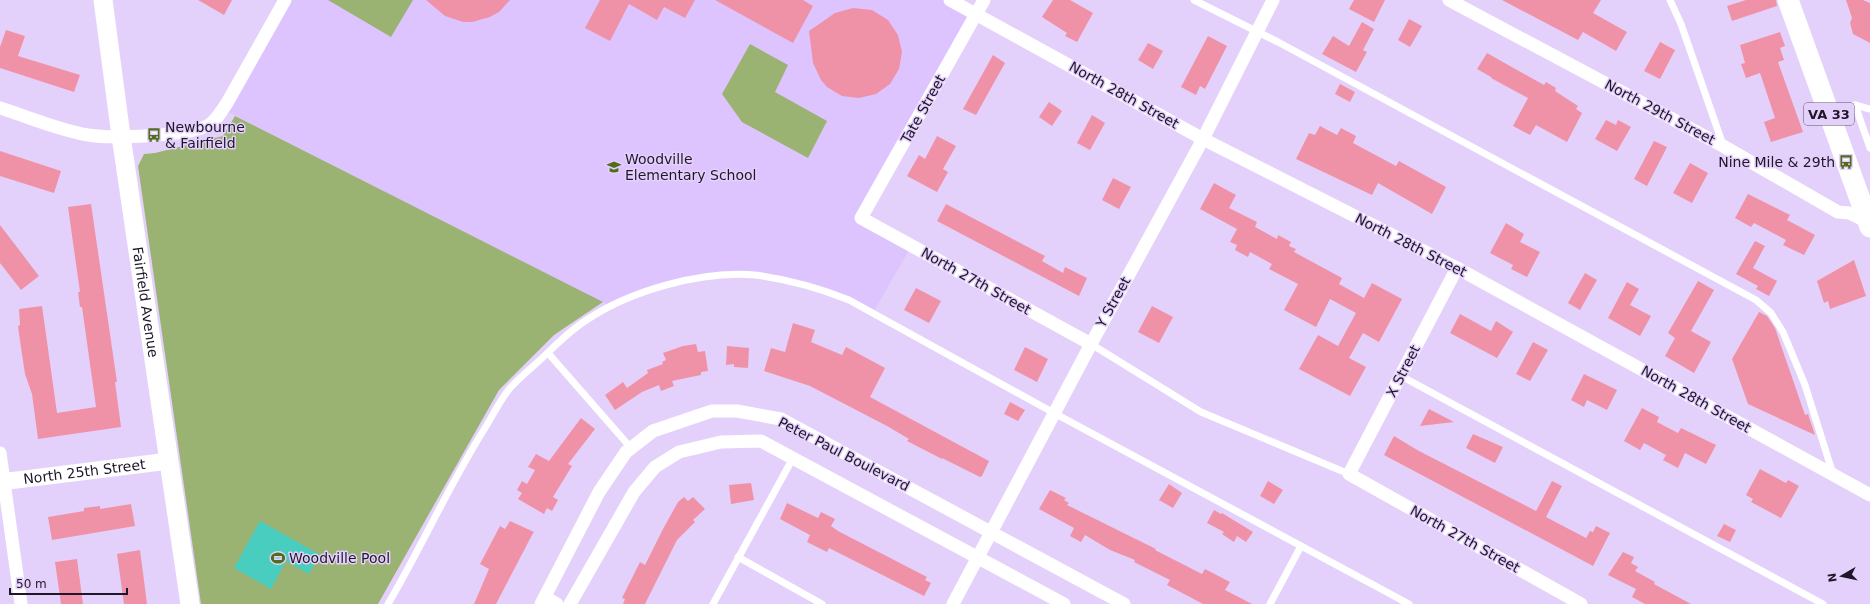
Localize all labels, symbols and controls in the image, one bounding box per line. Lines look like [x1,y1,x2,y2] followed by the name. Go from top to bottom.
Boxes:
[1066,58,1182,132] street label: North 28th Street
[897,71,949,147] street label: Tate Street
[1602,76,1718,148] street label: North 29th Street
[1804,103,1854,125] road number: VA 33
[165,119,245,151] place label: Newbourne & Fairfield
[146,127,162,143] bus stop icon: Newbourne & Fairfield
[625,151,757,183] place label: Woodville Elementary School
[1718,154,1835,170] place label: Nine Mile & 29th
[1838,154,1854,170] bus stop icon: Nine Mile & 29th
[606,159,622,175] school or university icon: Woodville Elementary School
[1353,210,1470,280] street label: North 28th Street
[918,244,1034,318] street label: North 27th Street
[129,246,162,358] street label: Fairfield Avenue
[1092,273,1134,331] street label: Y Street
[1383,342,1423,400] street label: X Street
[1638,362,1754,436] street label: North 28th Street
[776,414,912,494] street label: Peter Paul Boulevard
[22,456,147,487] street label: North 25th Street
[1407,502,1523,576] street label: North 27th Street
[270,550,286,566] sports icon: Woodville Pool
[289,550,390,566] place label: Woodville Pool
[1822,556,1862,596] north arrow
[10,570,127,596] scale bar
[1825,572,1840,583] text: N
[16,577,47,591] text: 50 m

